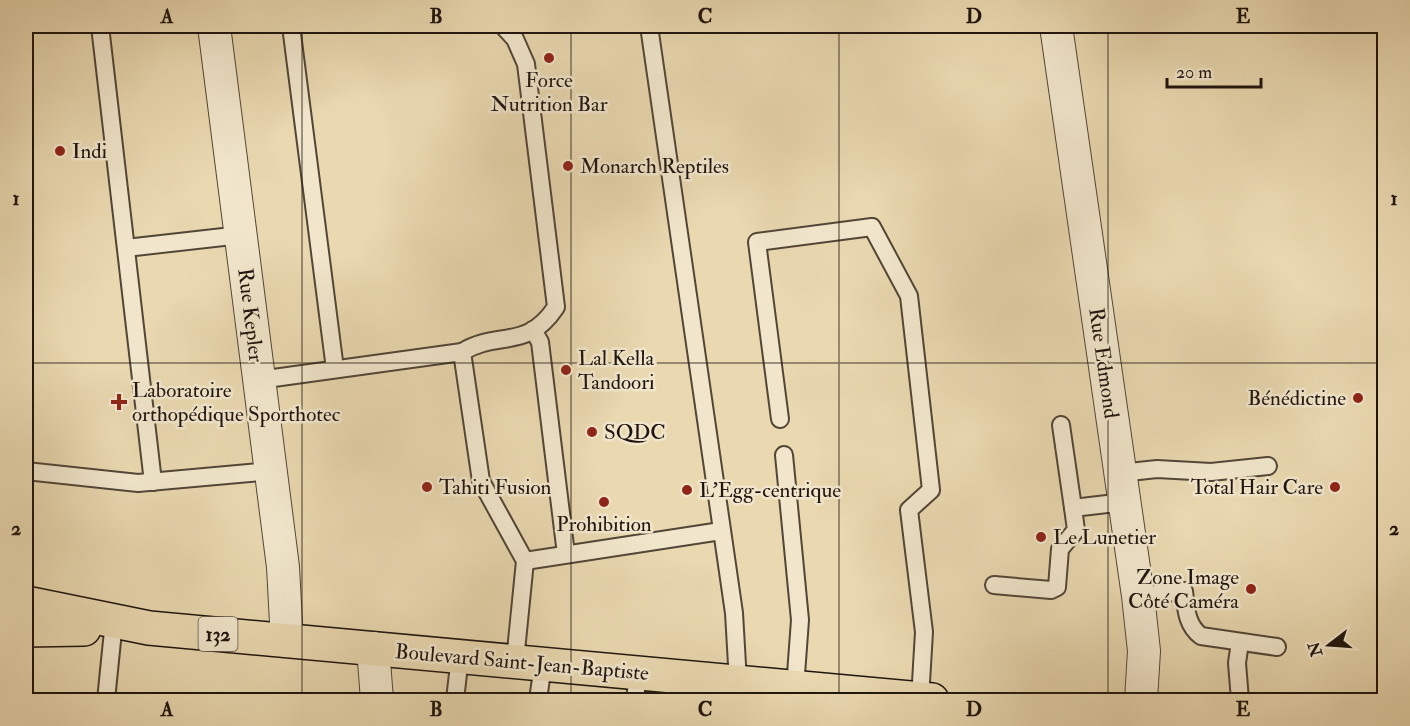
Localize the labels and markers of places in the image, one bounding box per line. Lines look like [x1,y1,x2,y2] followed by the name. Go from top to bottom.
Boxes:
[542,51,556,65] marker: Force Nutrition Bar
[490,67,608,118] place label: Force Nutrition Bar
[72,138,108,165] place label: Indi
[53,144,67,158] marker: Indi
[580,153,729,180] place label: Monarch Reptiles
[561,159,575,173] marker: Monarch Reptiles
[578,345,655,396] place label: Lal Kella Tandoori
[559,363,573,377] marker: Lal Kella Tandoori
[132,377,341,428] place label: Laboratoire orthopédique Sporthotec
[1248,385,1346,412] place label: Bénédictine
[1351,391,1365,405] marker: Bénédictine
[110,393,128,411] marker: Laboratoire orthopédique Sporthotec
[604,419,666,446] place label: SQDC
[585,425,599,439] marker: SQDC
[439,474,551,501] place label: Tahiti Fusion
[1191,474,1323,501] place label: Total Hair Care
[699,477,841,504] place label: L'Egg-centrique
[420,480,434,494] marker: Tahiti Fusion
[1328,480,1342,494] marker: Total Hair Care
[680,483,694,497] marker: L'Egg-centrique
[597,495,611,509] marker: Prohibition
[556,511,652,538] place label: Prohibition
[1053,524,1156,551] place label: Le Lunetier
[1034,530,1048,544] marker: Le Lunetier
[1128,564,1239,615] place label: Zone Image Côté Caméra
[1244,582,1258,596] marker: Zone Image Côté Caméra

